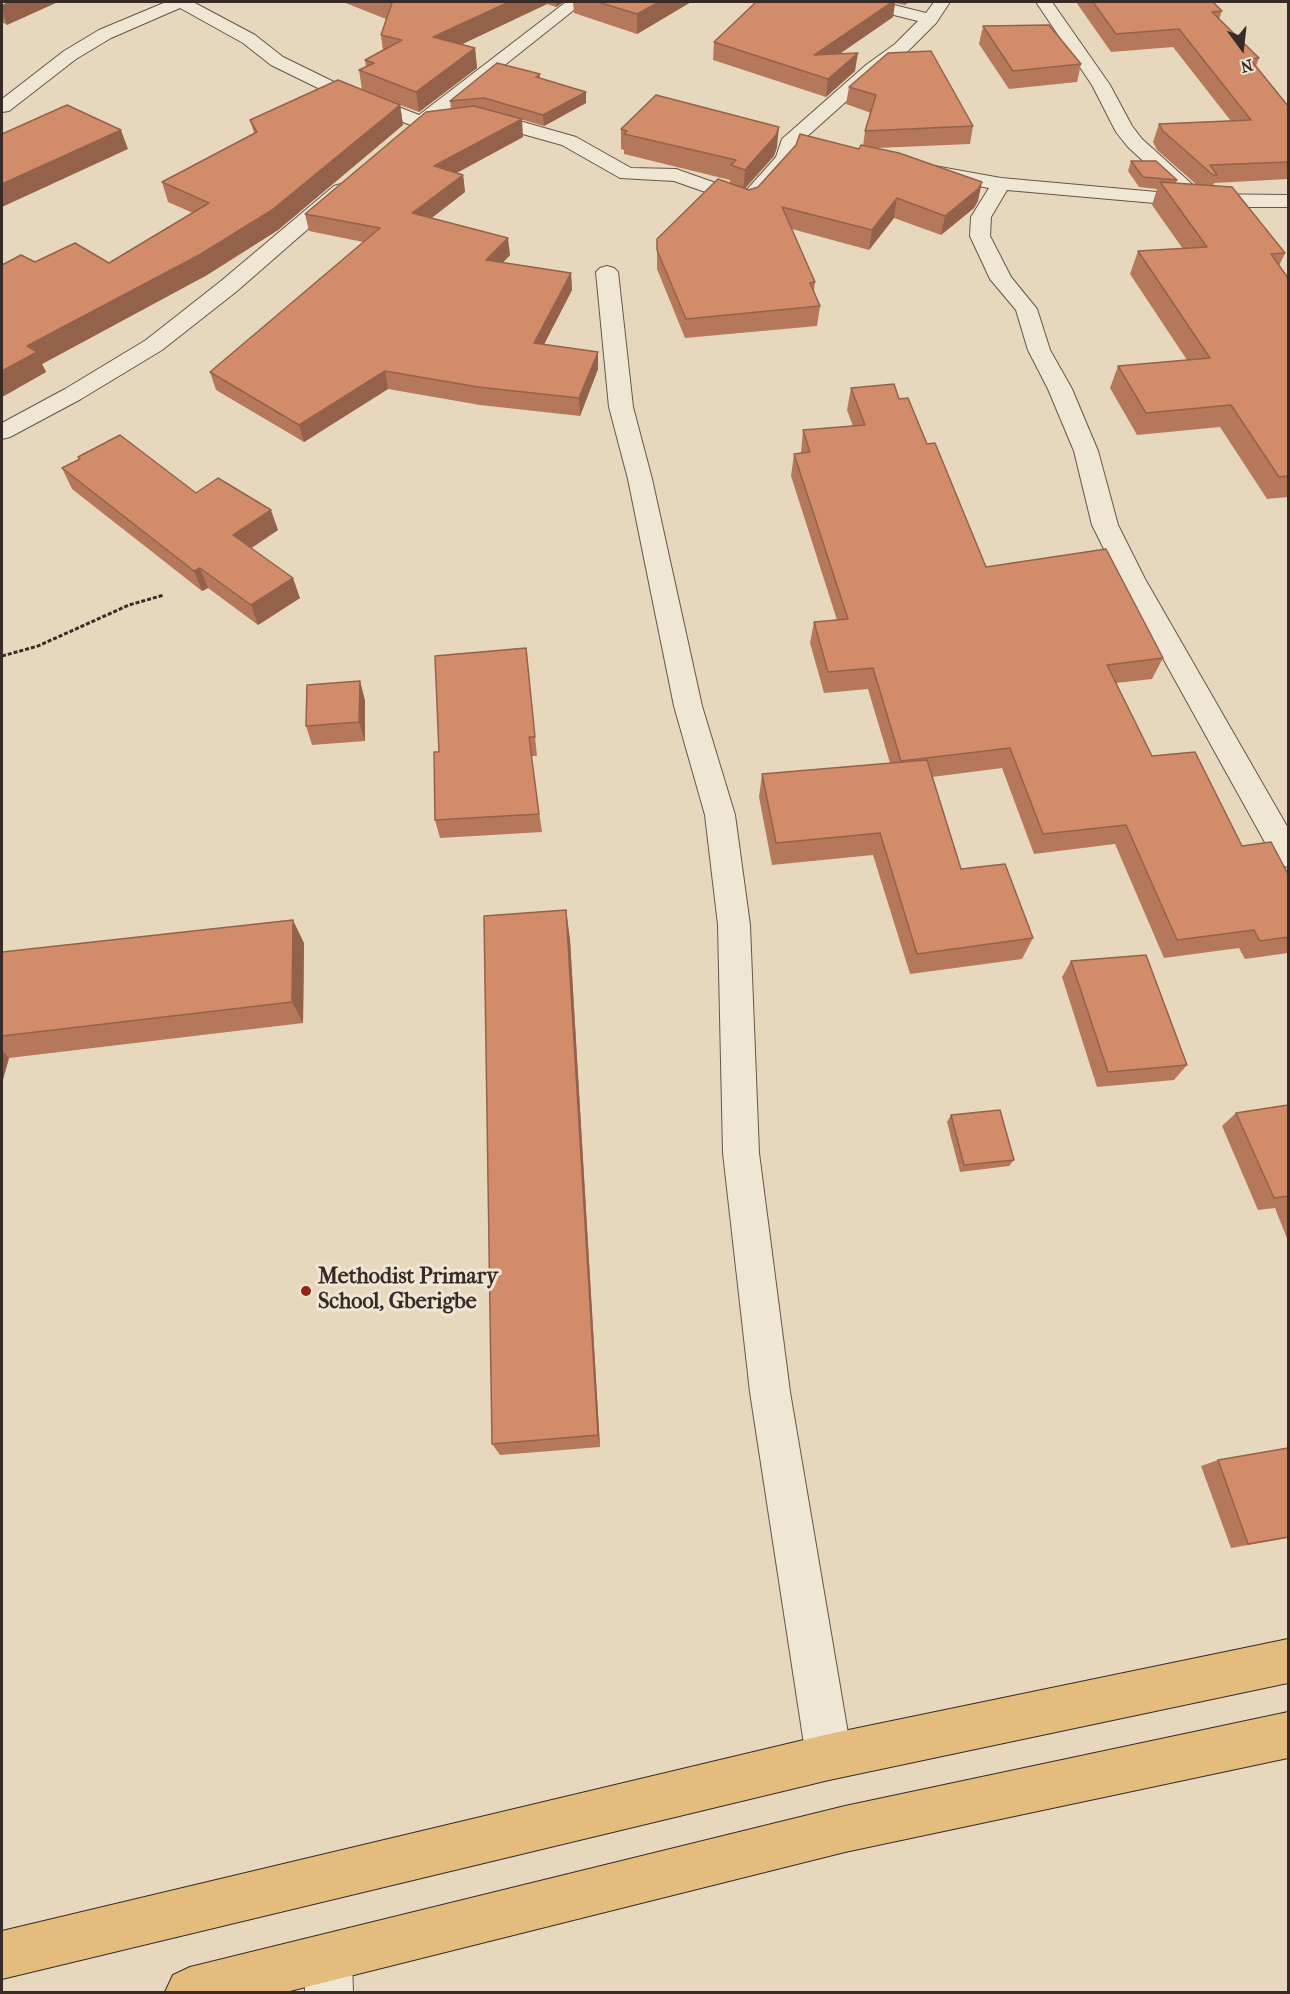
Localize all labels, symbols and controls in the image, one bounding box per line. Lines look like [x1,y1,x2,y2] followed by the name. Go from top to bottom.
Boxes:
[1212,18,1272,78] north arrow
[1238,55,1255,77] text: N
[318,1265,498,1316] place label: Methodist Primary School, Gberigbe
[299,1284,313,1298] marker: Methodist Primary School, Gberigbe

